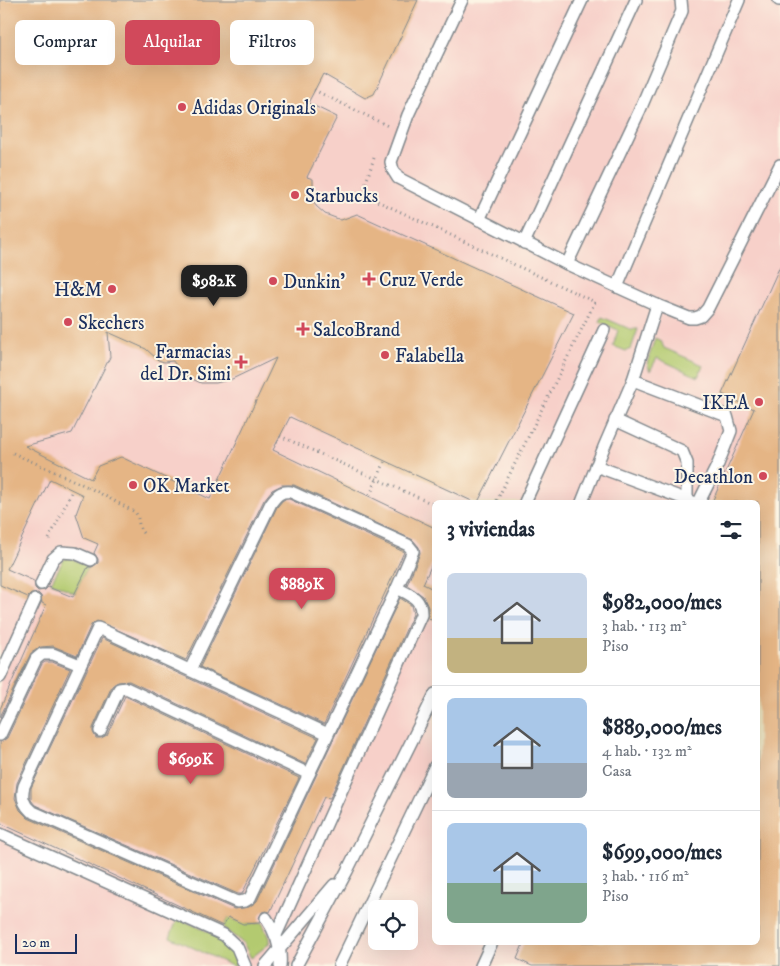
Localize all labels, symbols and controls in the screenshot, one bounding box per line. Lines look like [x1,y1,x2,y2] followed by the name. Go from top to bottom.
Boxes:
[15,20,115,65] chip: Comprar
[125,20,220,65] chip: Alquilar
[230,20,314,65] chip: Filtros
[192,97,316,120] place label: Adidas Originals
[176,101,188,113] marker: Adidas Originals
[305,185,378,208] place label: Starbucks
[289,189,301,201] marker: Starbucks
[179,264,249,307] pin: $982K
[379,269,463,292] place label: Cruz Verde
[192,271,236,291] text: $982K
[283,271,345,294] place label: Dunkin'
[363,273,375,285] marker: Cruz Verde
[267,275,279,287] marker: Dunkin'
[54,279,102,302] place label: H&M
[106,283,118,295] marker: H&M
[78,312,144,335] place label: Skechers
[62,316,74,328] marker: Skechers
[313,319,401,342] place label: SalcoBrand
[297,323,309,335] marker: SalcoBrand
[140,341,231,386] place label: Farmacias del Dr. Simi
[395,345,464,368] place label: Falabella
[379,349,391,361] marker: Falabella
[235,356,247,368] marker: Farmacias del Dr. Simi
[702,392,750,415] place label: IKEA
[753,396,765,408] marker: IKEA
[674,466,753,489] place label: Decathlon
[757,470,769,482] marker: Decathlon
[143,475,229,498] place label: OK Market
[127,479,139,491] marker: OK Market
[717,516,745,544] icon: filters
[447,517,535,543] text: 3 viviendas
[267,568,337,610] pin: $889K
[280,574,324,594] text: $889K
[602,590,722,616] text: $982,000/mes
[487,593,547,653] icon: home
[602,616,686,636] text: 3 hab. · 113 m²
[602,636,629,656] text: Piso
[602,715,722,741] text: $889,000/mes
[487,718,547,778] icon: home
[602,741,692,761] text: 4 hab. · 132 m²
[156,742,226,785] pin: $699K
[169,749,213,769] text: $699K
[602,761,632,781] text: Casa
[602,840,722,866] text: $699,000/mes
[487,843,547,903] icon: home
[602,866,689,886] text: 3 hab. · 116 m²
[602,886,629,906] text: Piso
[368,900,418,950] map controls
[368,900,418,950] button: locate
[15,931,78,954] scale bar
[22,934,50,952] text: 20 m

